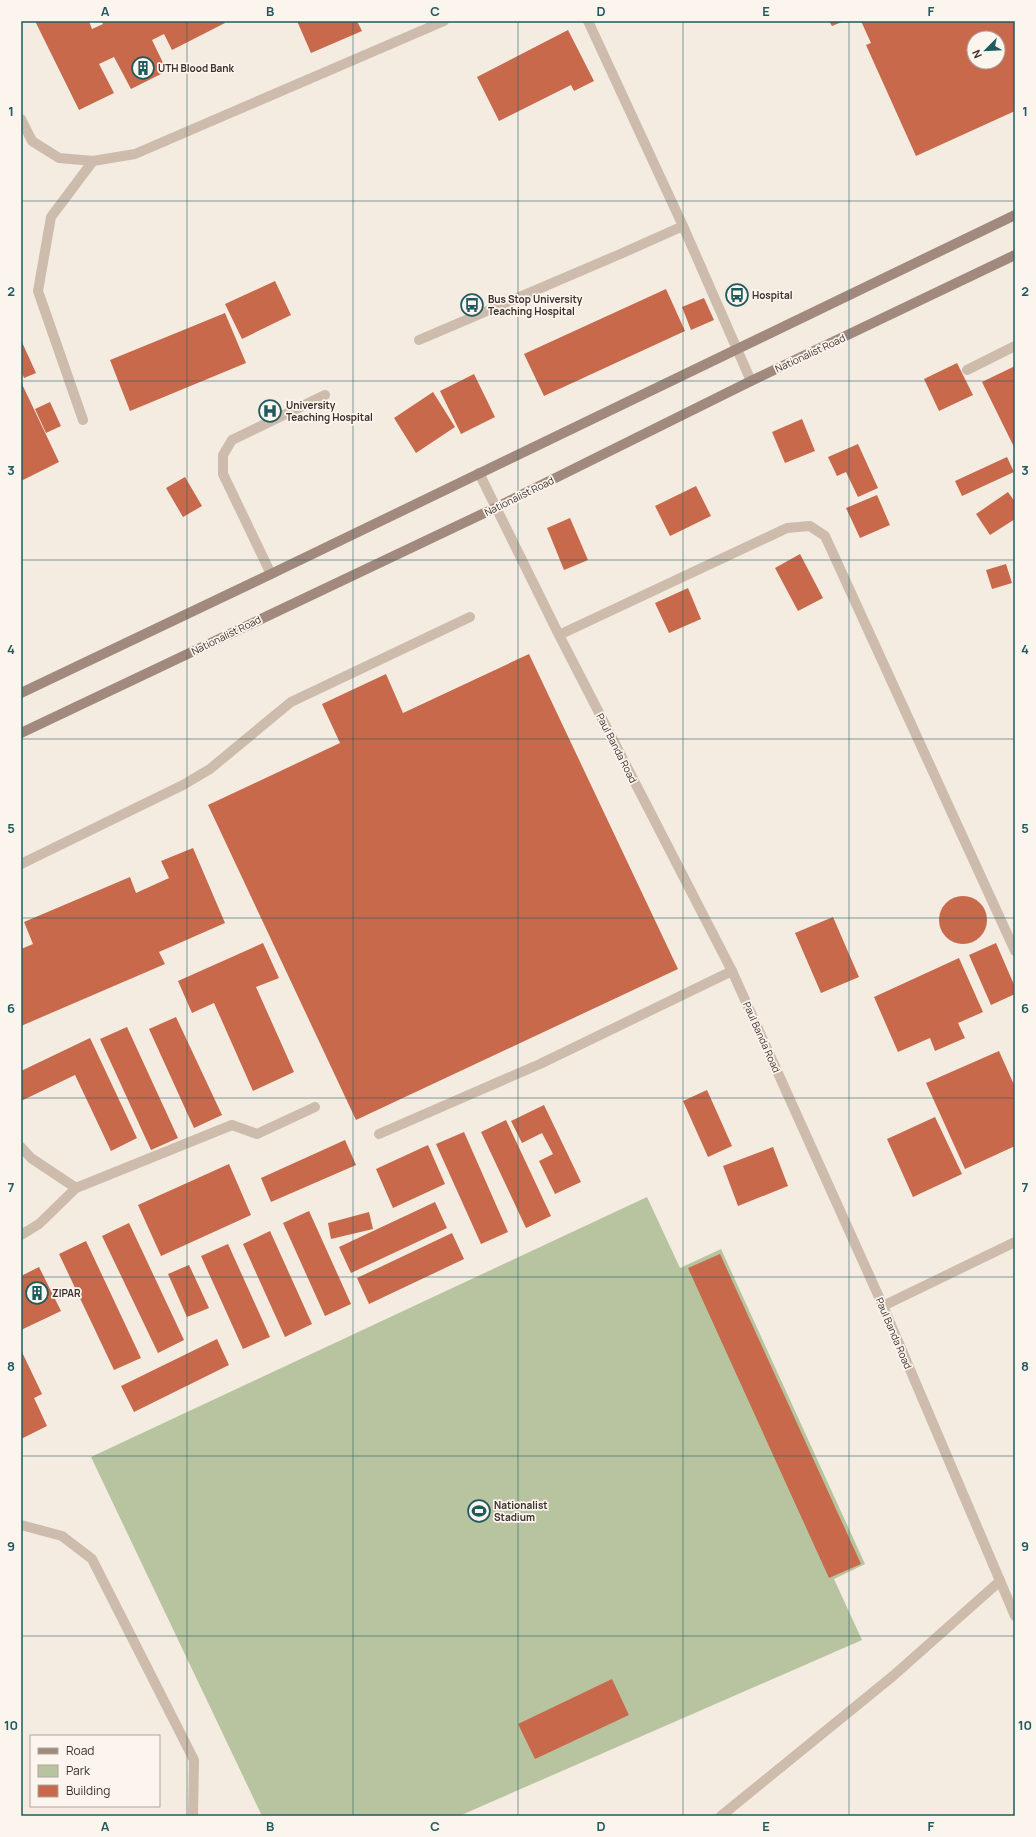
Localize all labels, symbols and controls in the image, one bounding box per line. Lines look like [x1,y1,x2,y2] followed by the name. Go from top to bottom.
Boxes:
[101,2,110,20] text: A
[266,2,274,20] text: B
[430,2,440,20] text: C
[596,2,606,20] text: D
[762,2,770,20] text: E
[928,2,935,20] text: F
[966,30,1006,70] north arrow
[968,48,985,61] text: N
[130,55,156,81] building icon: UTH Blood Bank
[158,61,234,75] place label: UTH Blood Bank
[8,102,14,120] text: 1
[1022,102,1028,120] text: 1
[7,282,15,300] text: 2
[724,282,750,308] bus stop icon: Hospital
[1021,282,1029,300] text: 2
[752,288,793,302] place label: Hospital
[459,292,485,318] bus stop icon: Bus Stop University Teaching Hospital
[488,292,583,318] place label: Bus Stop University Teaching Hospital
[773,331,847,375] street label: Nationalist Road
[257,398,283,424] hospital icon: University Teaching Hospital
[286,398,373,424] place label: University Teaching Hospital
[7,461,15,479] text: 3
[1021,461,1029,479] text: 3
[482,473,556,519] street label: Nationalist Road
[189,612,263,658] street label: Nationalist Road
[7,640,15,658] text: 4
[1021,640,1029,658] text: 4
[593,711,641,785] street label: Paul Banda Road
[7,819,15,837] text: 5
[1021,819,1029,837] text: 5
[7,999,15,1017] text: 6
[740,999,784,1075] street label: Paul Banda Road
[1021,999,1029,1017] text: 6
[8,1178,15,1196] text: 7
[1022,1178,1029,1196] text: 7
[24,1280,50,1306] building icon: ZIPAR
[52,1286,81,1300] place label: ZIPAR
[873,1295,915,1371] street label: Paul Banda Road
[7,1357,15,1375] text: 8
[1021,1357,1029,1375] text: 8
[466,1498,492,1524] sports icon: Nationalist Stadium
[494,1498,548,1524] place label: Nationalist Stadium
[7,1537,15,1555] text: 9
[1021,1537,1029,1555] text: 9
[4,1716,18,1734] text: 10
[1018,1716,1032,1734] text: 10
[30,1735,160,1807] legend
[66,1742,94,1759] text: Road
[66,1762,91,1779] text: Park
[66,1782,110,1799] text: Building
[101,1817,110,1835] text: A
[266,1817,274,1835] text: B
[430,1817,440,1835] text: C
[596,1817,606,1835] text: D
[762,1817,770,1835] text: E
[928,1817,935,1835] text: F

